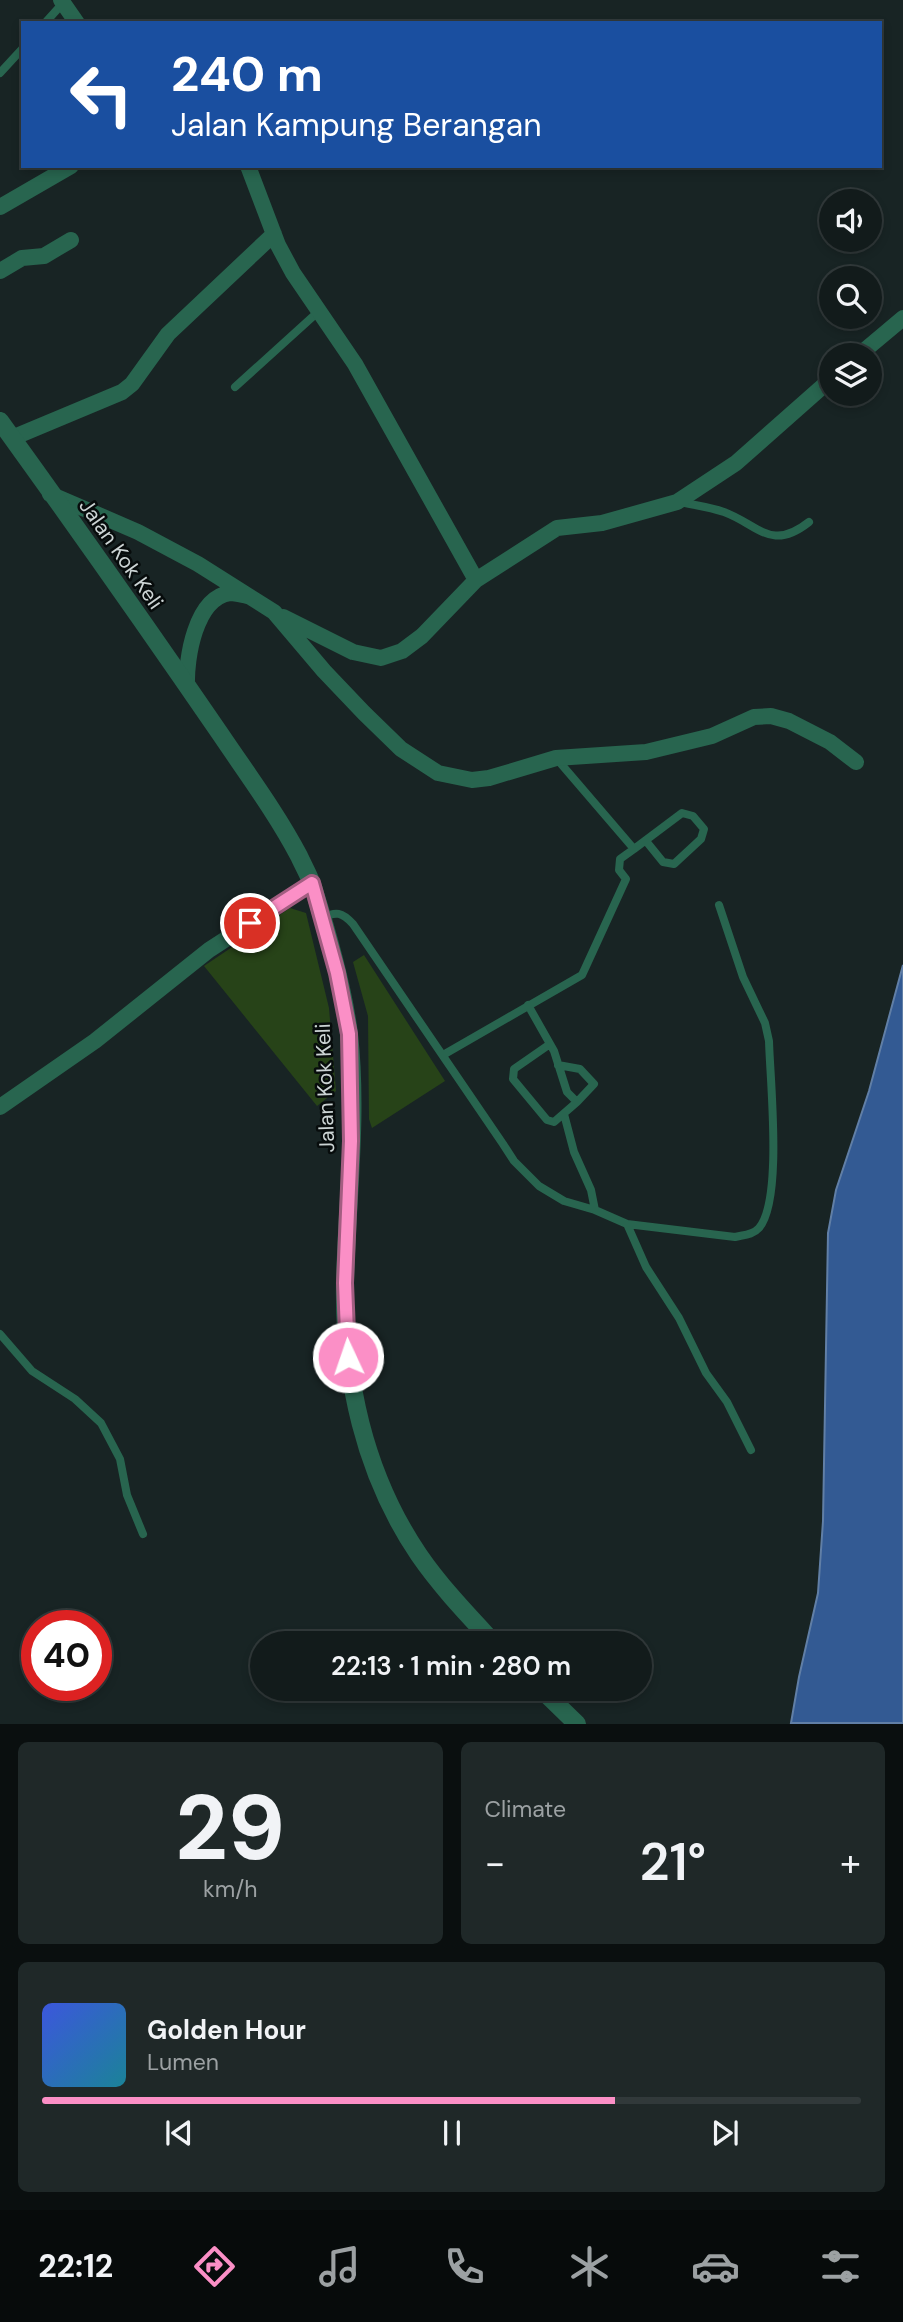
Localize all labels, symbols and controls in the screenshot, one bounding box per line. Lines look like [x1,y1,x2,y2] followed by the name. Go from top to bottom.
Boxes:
[171,42,323,106] text: 240 m
[56,49,147,140] icon: left
[171,104,542,146] text: Jalan Kampung Berangan
[819,189,882,406] map controls
[819,189,882,252] button: sound
[819,266,882,329] button: search
[819,343,882,406] button: layers
[73,493,169,615] street label: Jalan Kok Keli
[220,893,280,953] pin
[231,904,269,942] icon: arrive
[309,1023,341,1153] street label: Jalan Kok Keli
[311,1320,385,1394] position arrow
[21,1610,112,1701] speed limit sign: 40
[331,1649,571,1683] text: 22:13 · 1 min · 280 m
[175,1769,285,1887] text: 29
[485,1794,566,1824] text: Climate
[639,1828,706,1896] text: 21°
[485,1838,505,1888] text: −
[840,1838,861,1888] text: +
[203,1874,257,1904] text: km/h
[147,2013,306,2047] text: Golden Hour
[147,2047,219,2077] text: Lumen
[160,2114,198,2152] icon: previous
[433,2114,471,2152] icon: pause
[706,2114,744,2152] icon: next
[190,2242,239,2291] icon: directions
[315,2242,364,2291] icon: music
[440,2242,489,2291] icon: phone
[565,2242,614,2291] icon: climate
[691,2242,740,2291] icon: car
[816,2242,865,2291] icon: filters
[38,2245,113,2287] text: 22:12

